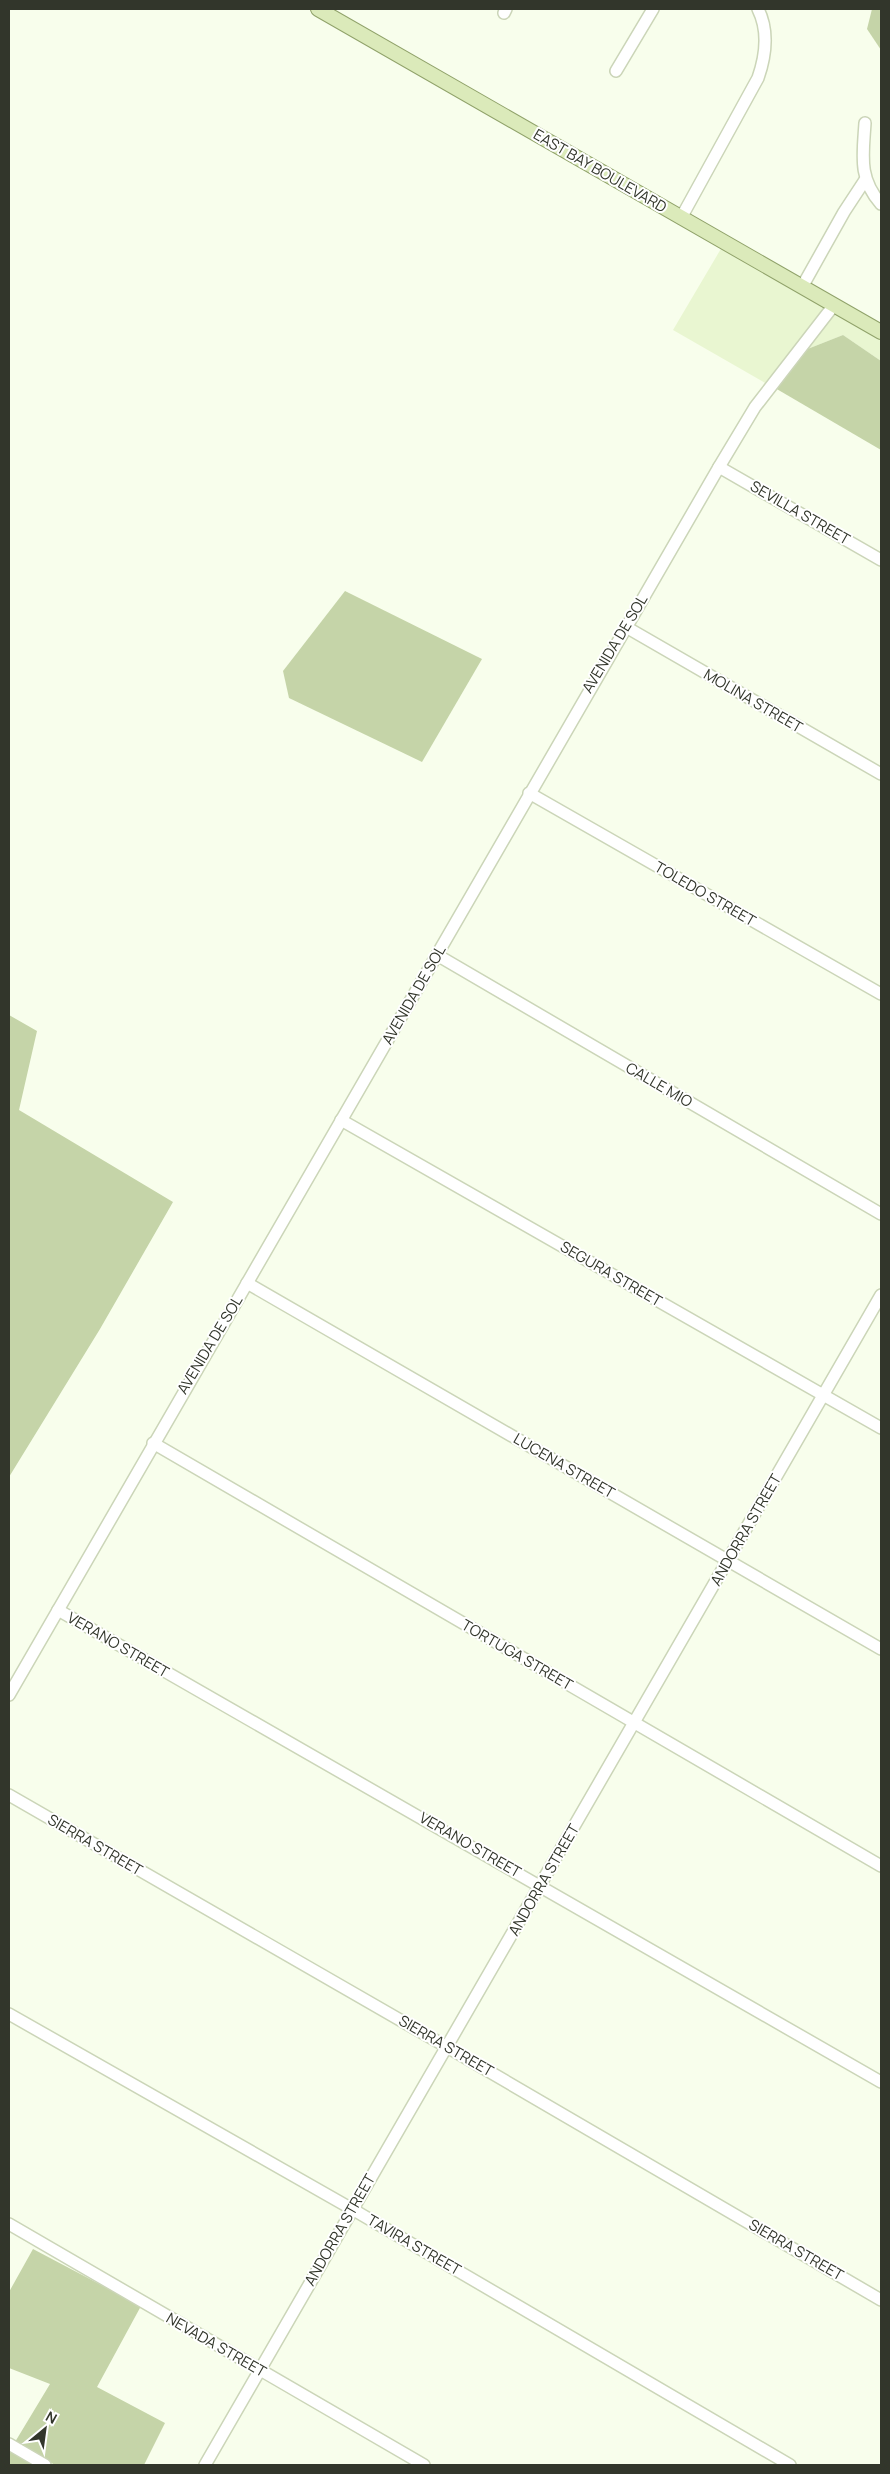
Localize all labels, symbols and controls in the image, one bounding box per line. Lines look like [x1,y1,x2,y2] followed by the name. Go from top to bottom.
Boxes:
[530,124,671,217] street label: EAST BAY BOULEVARD
[747,476,854,550] street label: SEVILLA STREET
[577,590,652,697] street label: AVENIDA DE SOL
[700,664,807,737] street label: MOLINA STREET
[651,856,760,931] street label: TOLEDO STREET
[377,941,451,1048] street label: AVENIDA DE SOL
[622,1057,697,1112] street label: CALLE MIO
[557,1236,666,1311] street label: SEGURA STREET
[172,1291,247,1398] street label: AVENIDA DE SOL
[510,1428,619,1503] street label: LUCENA STREET
[705,1470,786,1589] street label: ANDORRA STREET
[63,1607,173,1682] street label: VERANO STREET
[458,1614,577,1695] street label: TORTUGA STREET
[415,1807,525,1882] street label: VERANO STREET
[44,1809,147,1880] street label: SIERRA STREET
[503,1820,584,1939] street label: ANDORRA STREET
[395,2010,498,2081] street label: SIERRA STREET
[299,2170,380,2289] street label: ANDORRA STREET
[363,2209,465,2280] street label: TAVIRA STREET
[745,2214,848,2285] street label: SIERRA STREET
[162,2307,270,2382] street label: NEVADA STREET
[20,2404,70,2454] north arrow
[43,2406,61,2428] text: N

